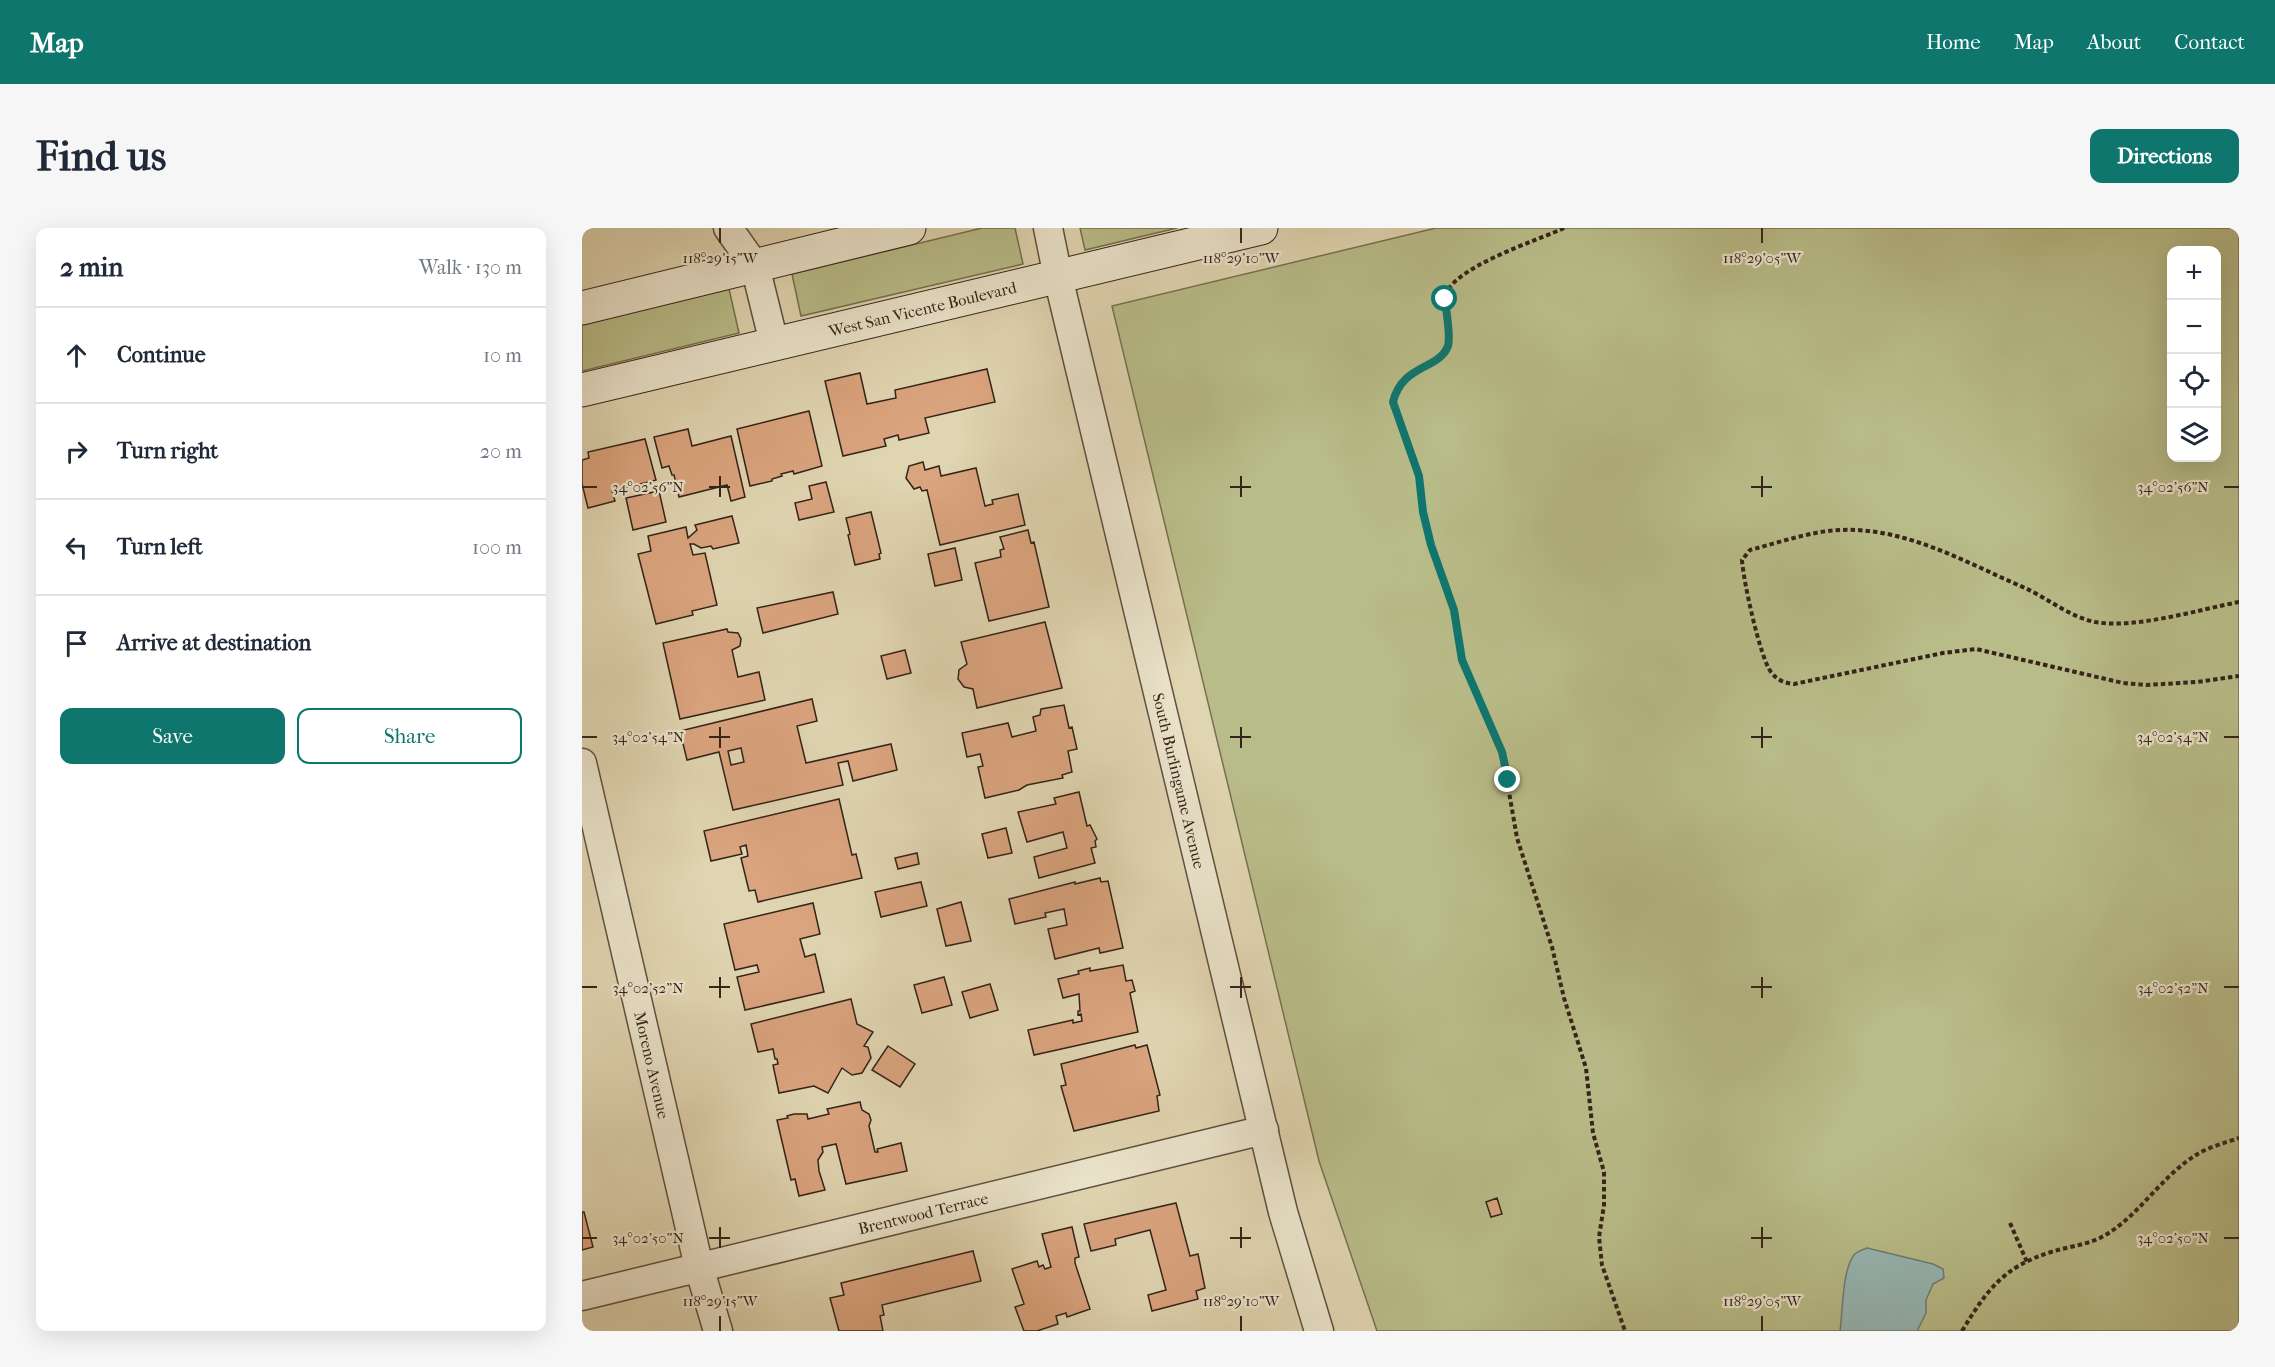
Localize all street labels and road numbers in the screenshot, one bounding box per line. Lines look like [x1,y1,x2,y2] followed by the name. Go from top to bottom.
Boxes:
[826,278,1019,341] street label: West San Vicente Boulevard
[1148,691,1209,871] street label: South Burlingame Avenue
[630,1010,673,1121] street label: Moreno Avenue
[856,1188,990,1238] street label: Brentwood Terrace

